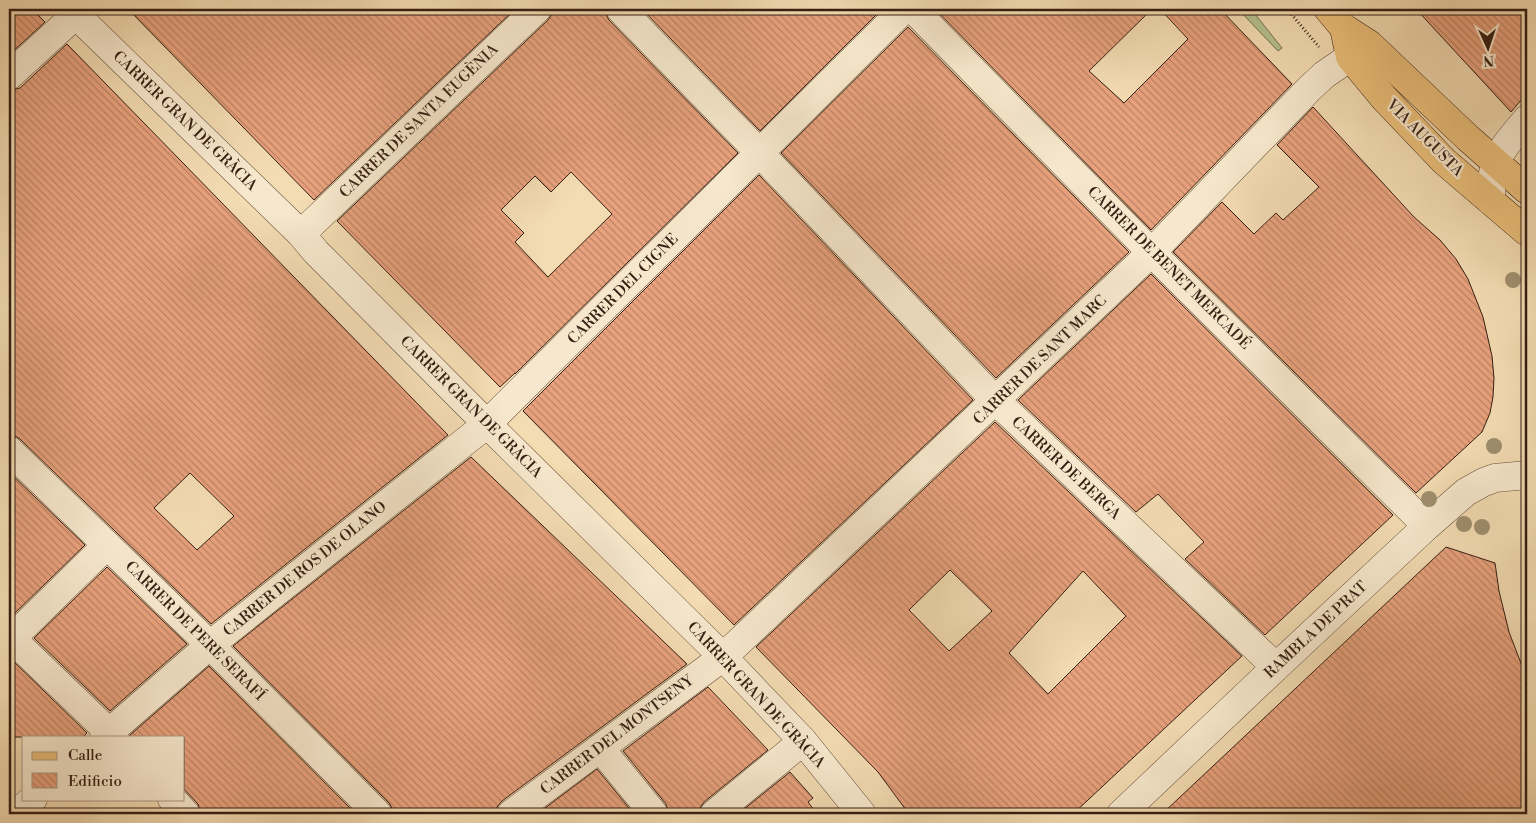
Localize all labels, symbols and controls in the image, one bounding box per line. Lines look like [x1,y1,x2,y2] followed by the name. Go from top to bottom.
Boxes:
[1464,22,1514,72] north arrow
[335,39,503,202] street label: CARRER DE SANTA EUGÈNIA
[109,46,262,195] street label: CARRER GRAN DE GRÀCIA
[1483,51,1495,69] text: N
[1382,95,1468,181] street label: VIA AUGUSTA
[1083,182,1255,354] street label: CARRER DE BENET MERCADÉ
[564,230,682,348] street label: CARRER DEL CIGNE
[969,291,1111,429] street label: CARRER DE SANT MARC
[396,331,547,483] street label: CARRER GRAN DE GRÀCIA
[1007,412,1125,524] street label: CARRER DE BERGA
[220,497,391,641] street label: CARRER DE ROS DE OLANO
[121,556,270,705] street label: CARRER DE PERE SERAFÍ
[1261,577,1372,683] street label: RAMBLA DE PRAT
[683,617,830,773] street label: CARRER GRAN DE GRÀCIA
[537,670,698,799] street label: CARRER DEL MONTSENY
[22,736,185,800] legend
[68,746,102,765] text: Calle
[68,772,122,791] text: Edificio

